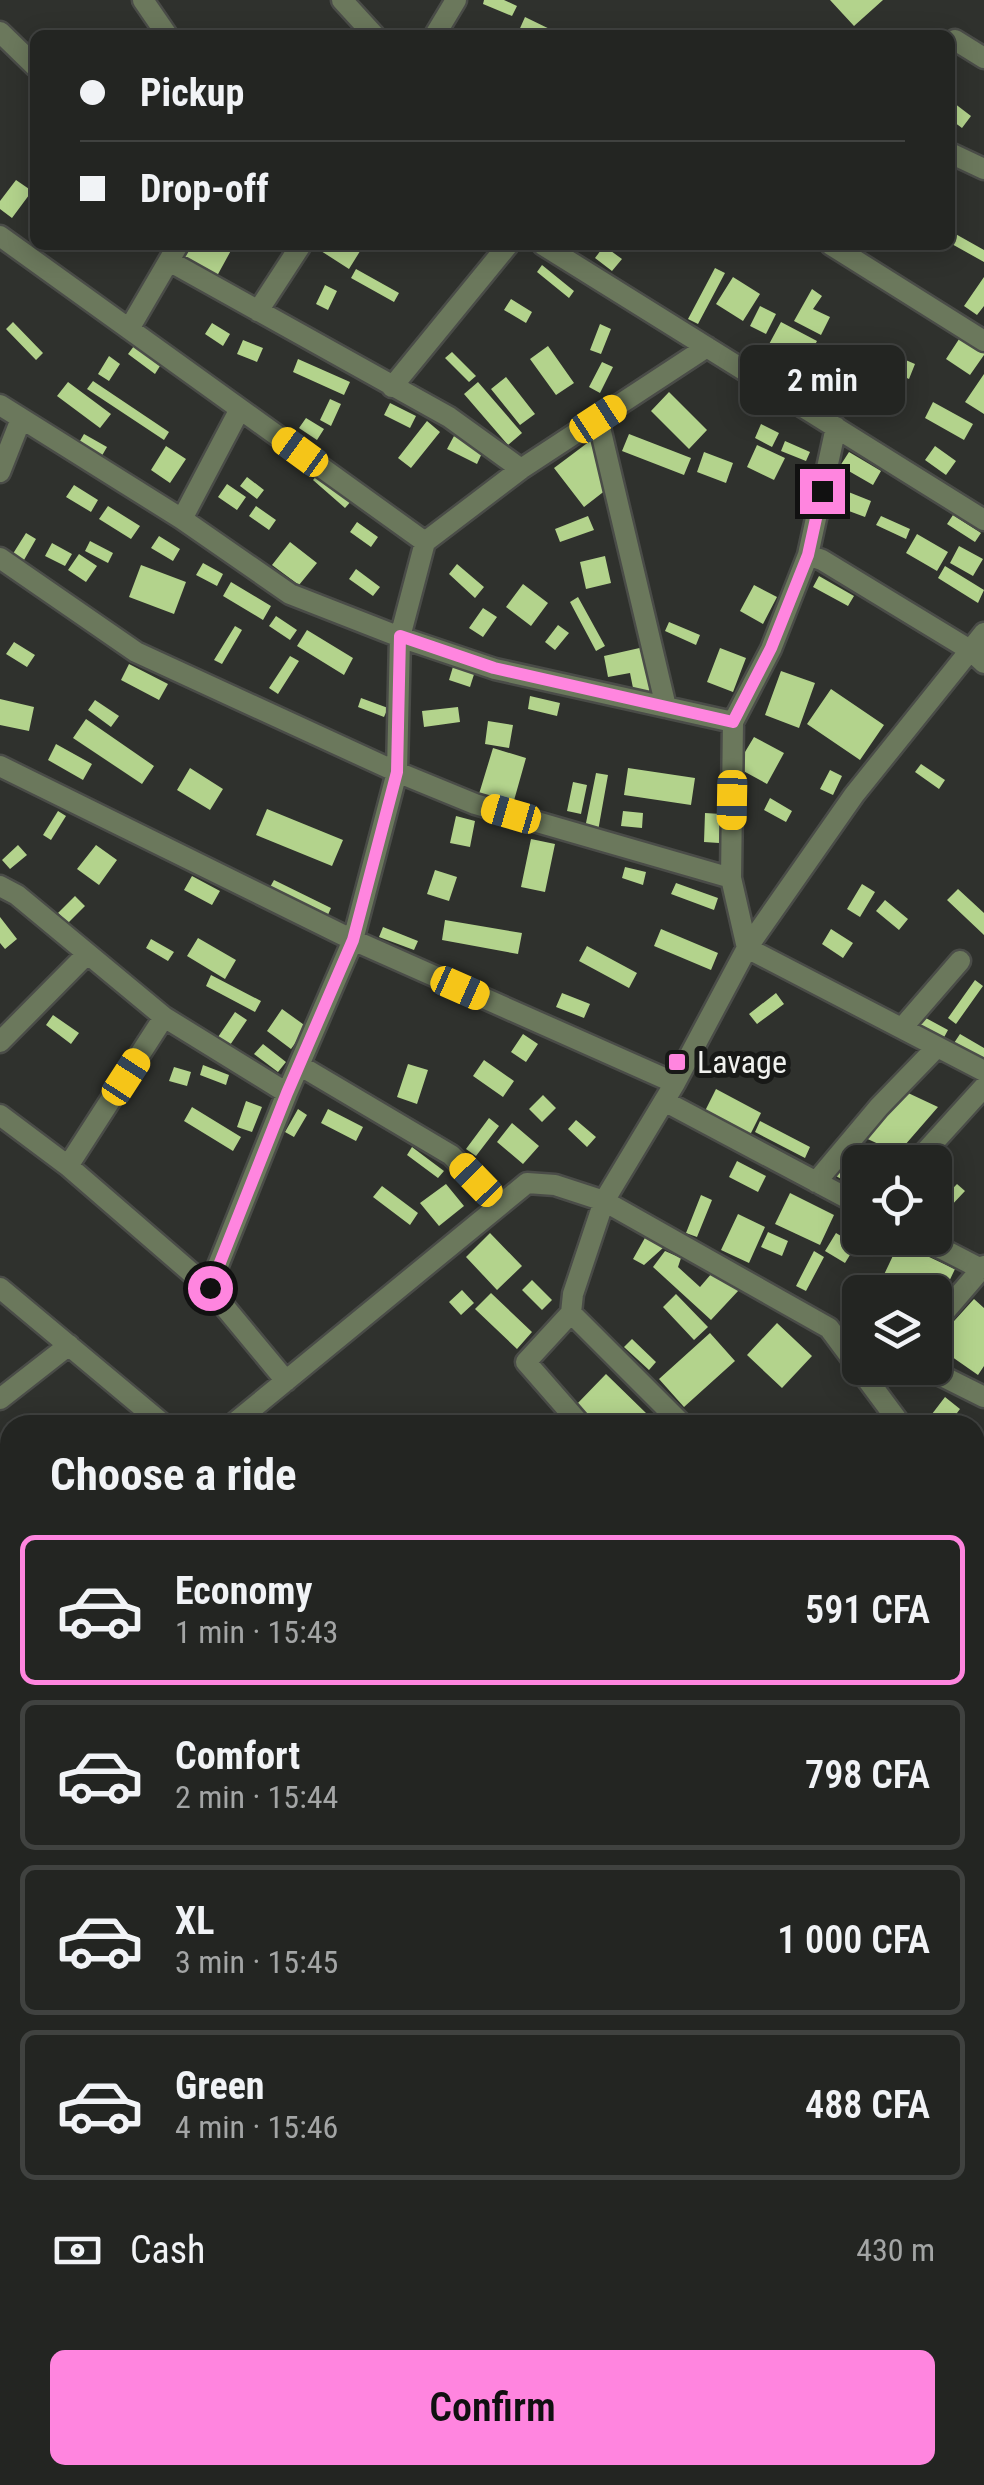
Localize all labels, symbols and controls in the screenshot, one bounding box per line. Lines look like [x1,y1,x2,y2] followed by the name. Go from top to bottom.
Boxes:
[140,71,244,115] text: Pickup
[140,167,269,211] text: Drop-off
[740,346,904,416] callout: 2 min
[787,361,858,399] text: 2 min
[565,390,631,448] car
[267,422,333,482] car
[800,469,845,514] route end
[716,770,748,830] car
[478,791,544,837] car
[426,962,494,1014] car
[697,1043,787,1081] place label: Lavage
[97,1044,155,1110] car
[666,1051,688,1073] marker: Lavage
[842,1145,952,1385] map controls
[842,1145,952,1255] button: locate
[444,1148,508,1212] car
[188,1266,233,1311] route start
[842,1275,952,1385] button: layers
[50,1448,297,1501] text: Choose a ride
[55,1565,145,1655] icon: car
[175,1569,312,1613] text: Economy
[805,1588,930,1632] text: 591 CFA
[175,1613,338,1651] text: 1 min · 15:43
[55,1730,145,1820] icon: car
[175,1734,300,1778] text: Comfort
[805,1753,930,1797] text: 798 CFA
[175,1778,338,1816] text: 2 min · 15:44
[55,1895,145,1985] icon: car
[175,1899,214,1943] text: XL
[777,1918,930,1962] text: 1 000 CFA
[175,1943,338,1981] text: 3 min · 15:45
[55,2060,145,2150] icon: car
[175,2064,265,2108] text: Green
[805,2083,930,2127] text: 488 CFA
[175,2108,338,2146] text: 4 min · 15:46
[50,2223,105,2278] icon: cash
[130,2228,205,2272] text: Cash
[856,2231,935,2269] text: 430 m
[50,2350,935,2465] button: Confirm

